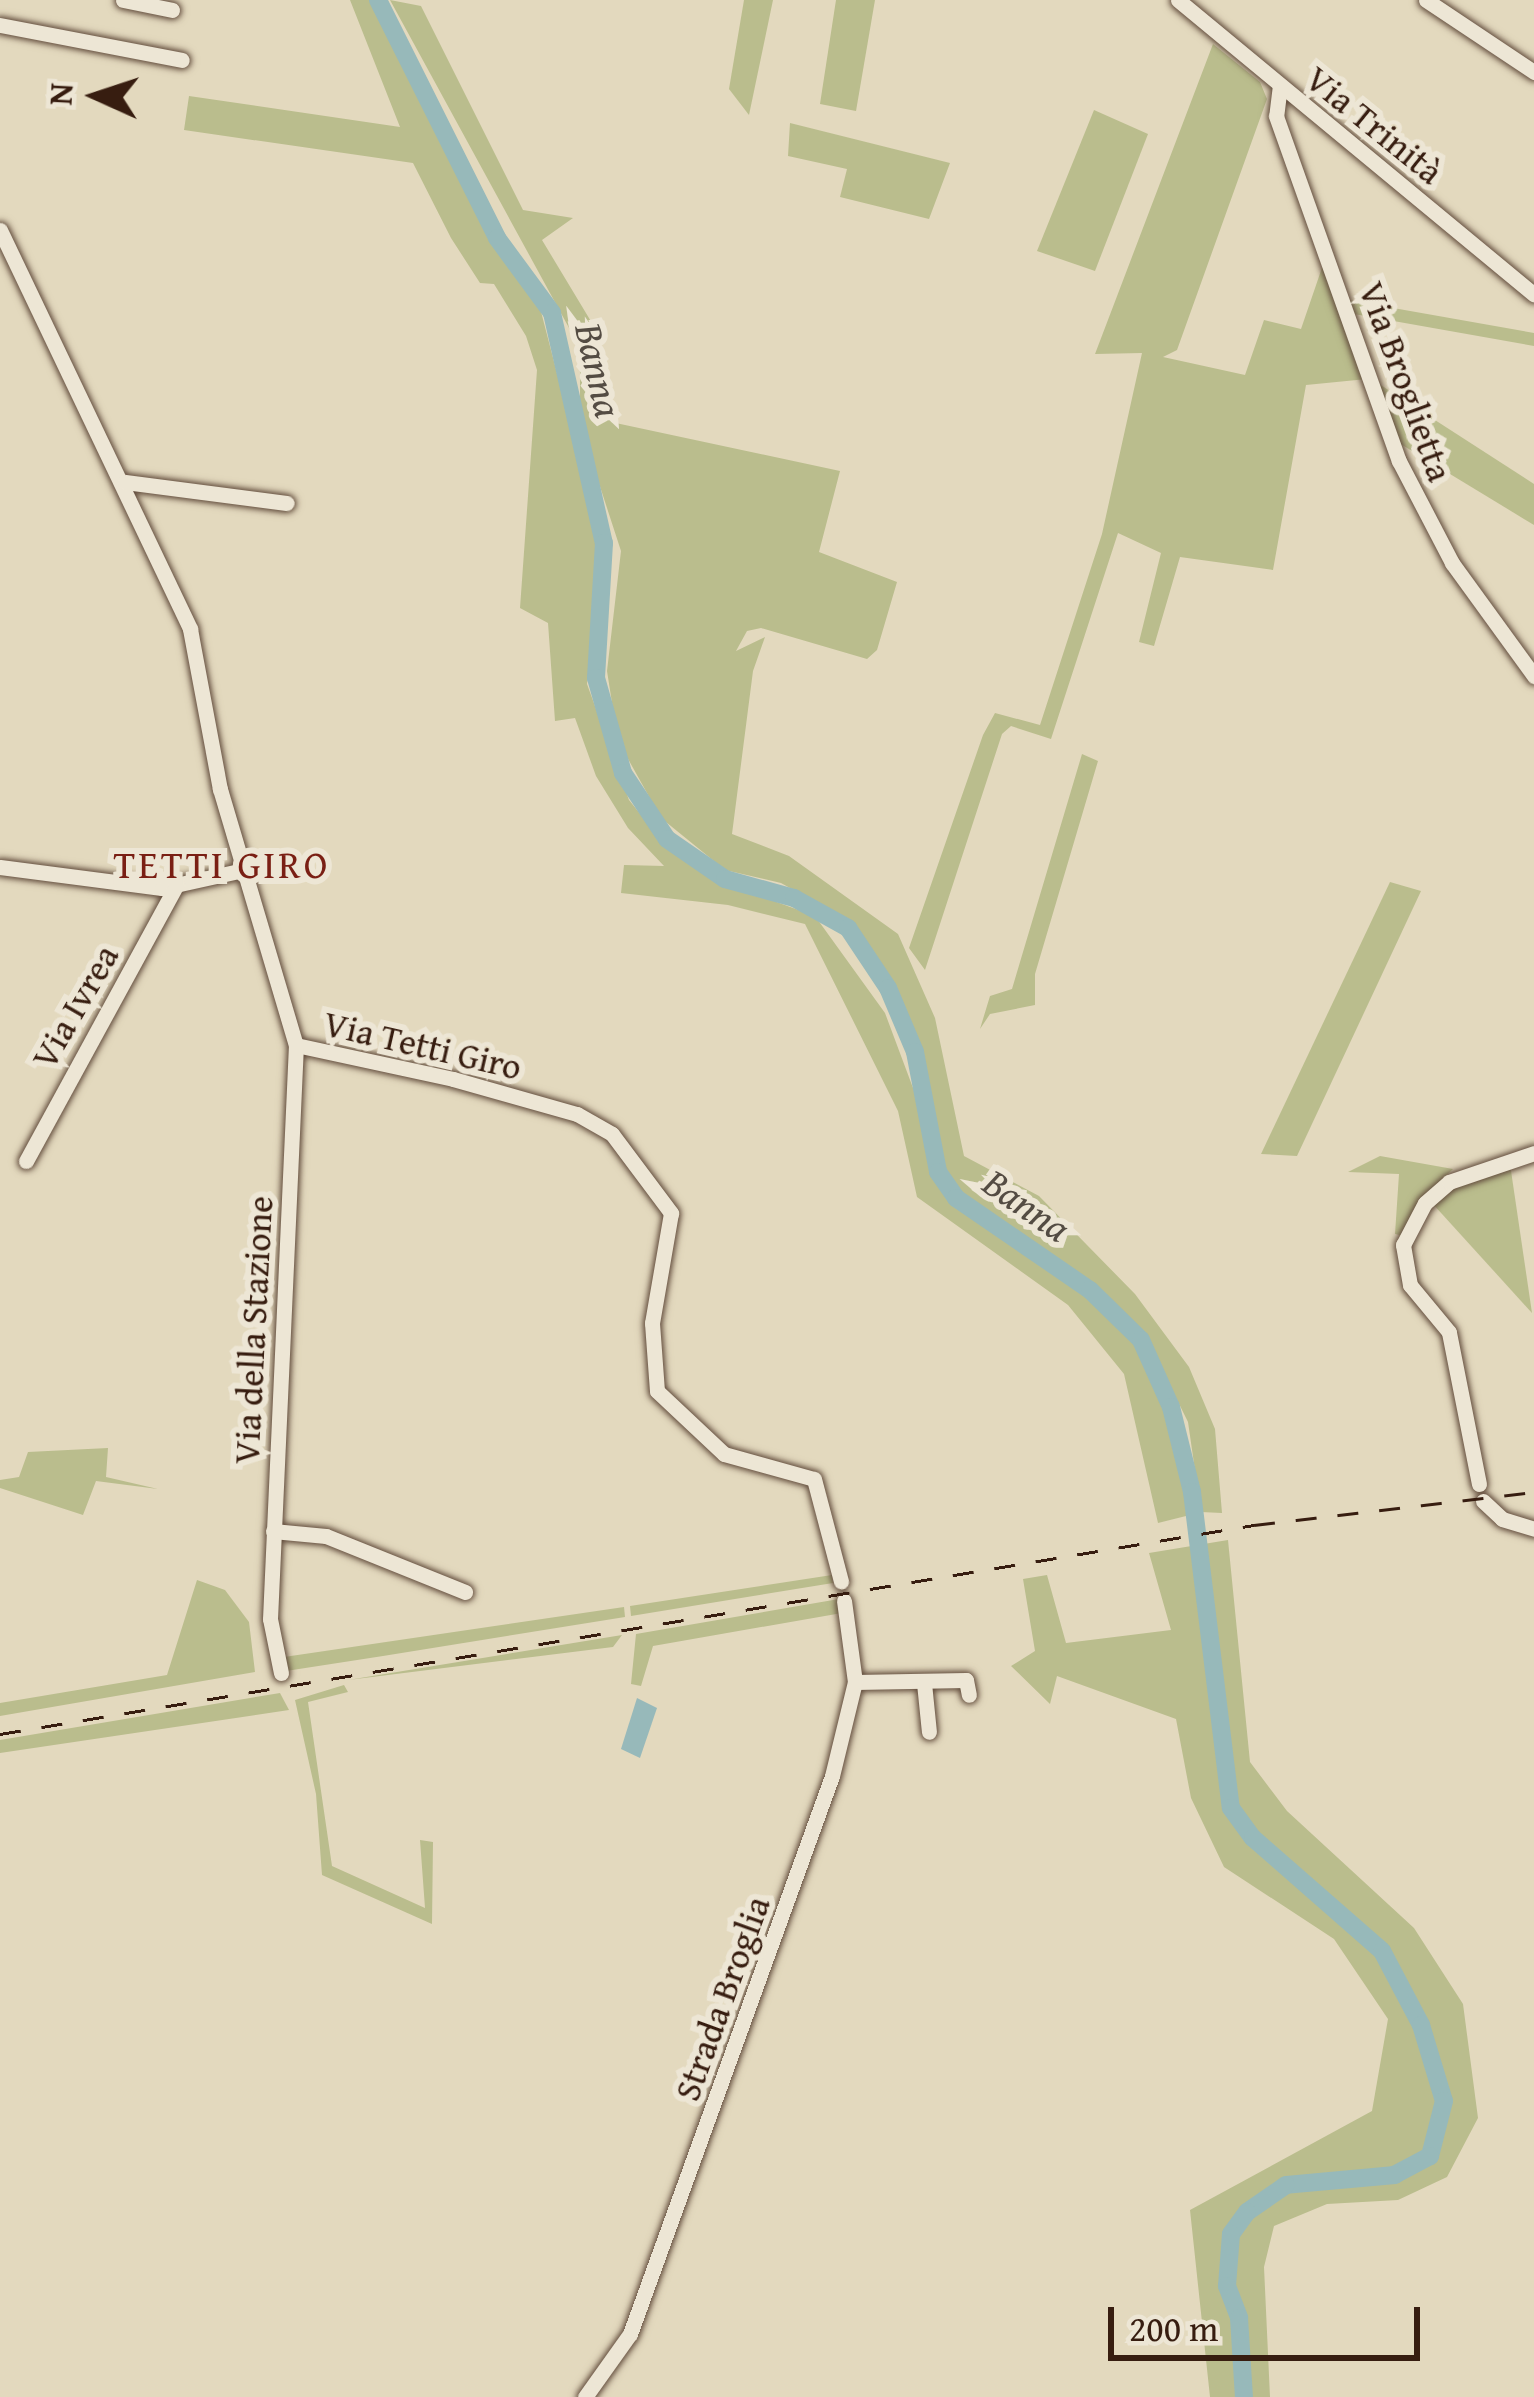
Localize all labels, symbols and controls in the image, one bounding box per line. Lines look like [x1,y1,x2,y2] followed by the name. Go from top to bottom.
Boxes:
[36,36,156,156] north arrow
[1298,56,1452,192] street label: Via Trinità
[36,82,85,106] text: N
[1351,275,1463,487] street label: Via Broglietta
[566,318,632,422] water label: Banna
[113,841,331,887] district label: TETTI GIRO
[21,936,127,1076] street label: Via Ivrea
[320,1000,526,1088] street label: Via Tetti Giro
[975,1159,1079,1251] water label: Banna
[223,1195,281,1465] street label: Via della Stazione
[664,1890,778,2106] street label: Strada Broglia
[1114,2283,1426,2357] scale bar
[1129,2301,1218,2354] text: 200 m

